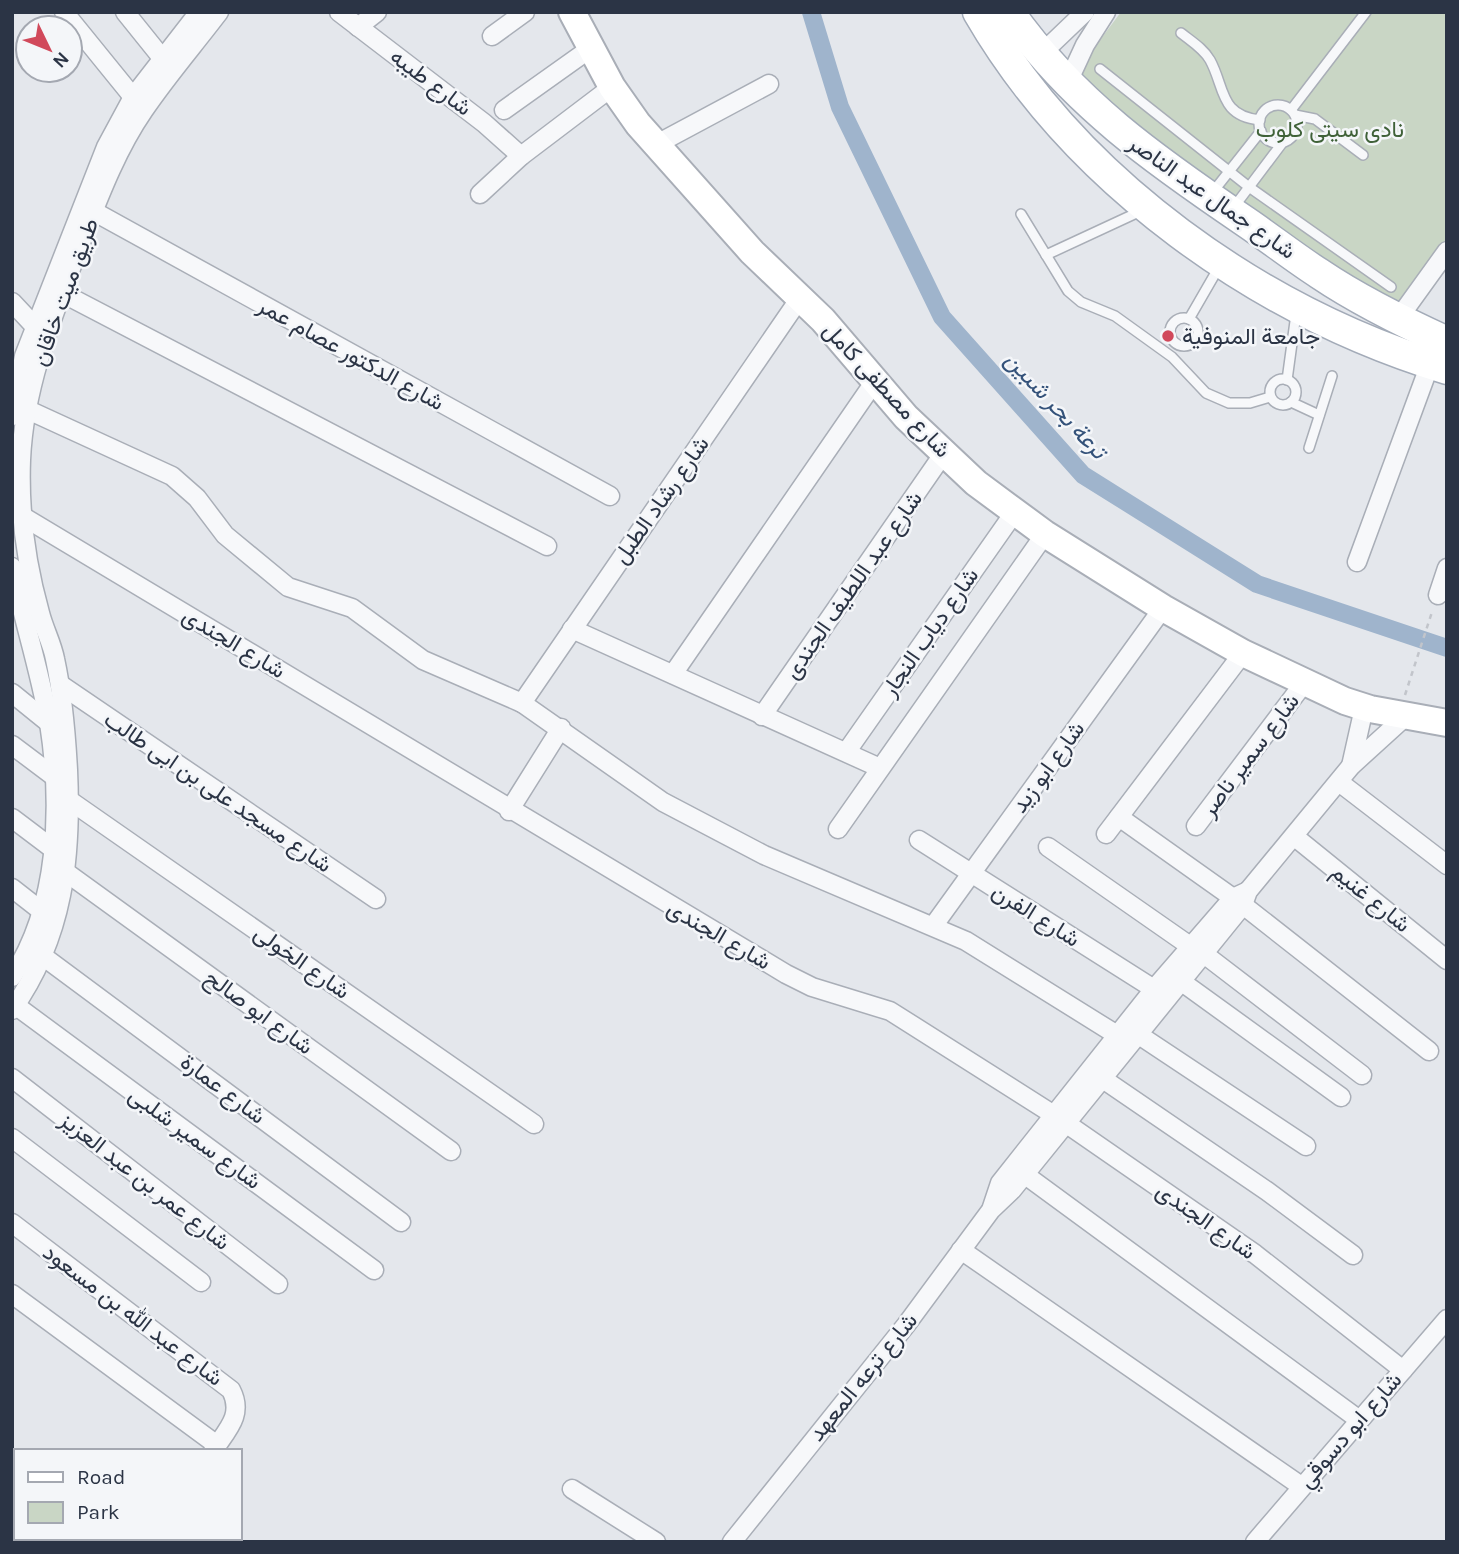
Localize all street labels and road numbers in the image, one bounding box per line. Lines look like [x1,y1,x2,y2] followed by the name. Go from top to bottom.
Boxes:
[384,43,477,123] street label: شارع طيبه
[1121,129,1301,266] street label: شارع جمال عبد الناصر
[26,214,105,370] street label: طريق ميت خاقان
[251,291,449,418] street label: شارع الدكتور عصام عمر
[816,317,957,465] street label: شارع مصطفى كامل
[607,431,717,570] street label: شارع رشاد الطبل
[778,486,930,685] street label: شارع عبد اللطيف الجندى
[875,563,986,703] street label: شارع دياب النجار
[176,602,290,686] street label: شارع الجندى
[1194,688,1307,824] street label: شارع سمير ناصر
[98,706,337,880] street label: شارع مسجد على بن ابى طالب
[1006,716,1092,819] street label: شارع ابو زيد
[1325,858,1416,940] street label: شارع غنيم
[986,877,1085,954] street label: شارع الفرن
[661,894,776,977] street label: شارع الجندى
[248,919,355,1007] street label: شارع الخولى
[198,964,318,1062] street label: شارع ابو صالح
[174,1048,271,1131] street label: شارع عمارة
[122,1081,266,1197] street label: شارع سمير شلبى
[52,1106,235,1257] street label: شارع عمر بن عبد العزيز
[1150,1177,1261,1267] street label: شارع الجندى
[36,1238,228,1393] street label: شارع عبد الله بن مسعود
[803,1307,925,1448] street label: شارع ترعه المعهد
[1292,1367,1411,1497] street label: شارع ابو دسوقي

